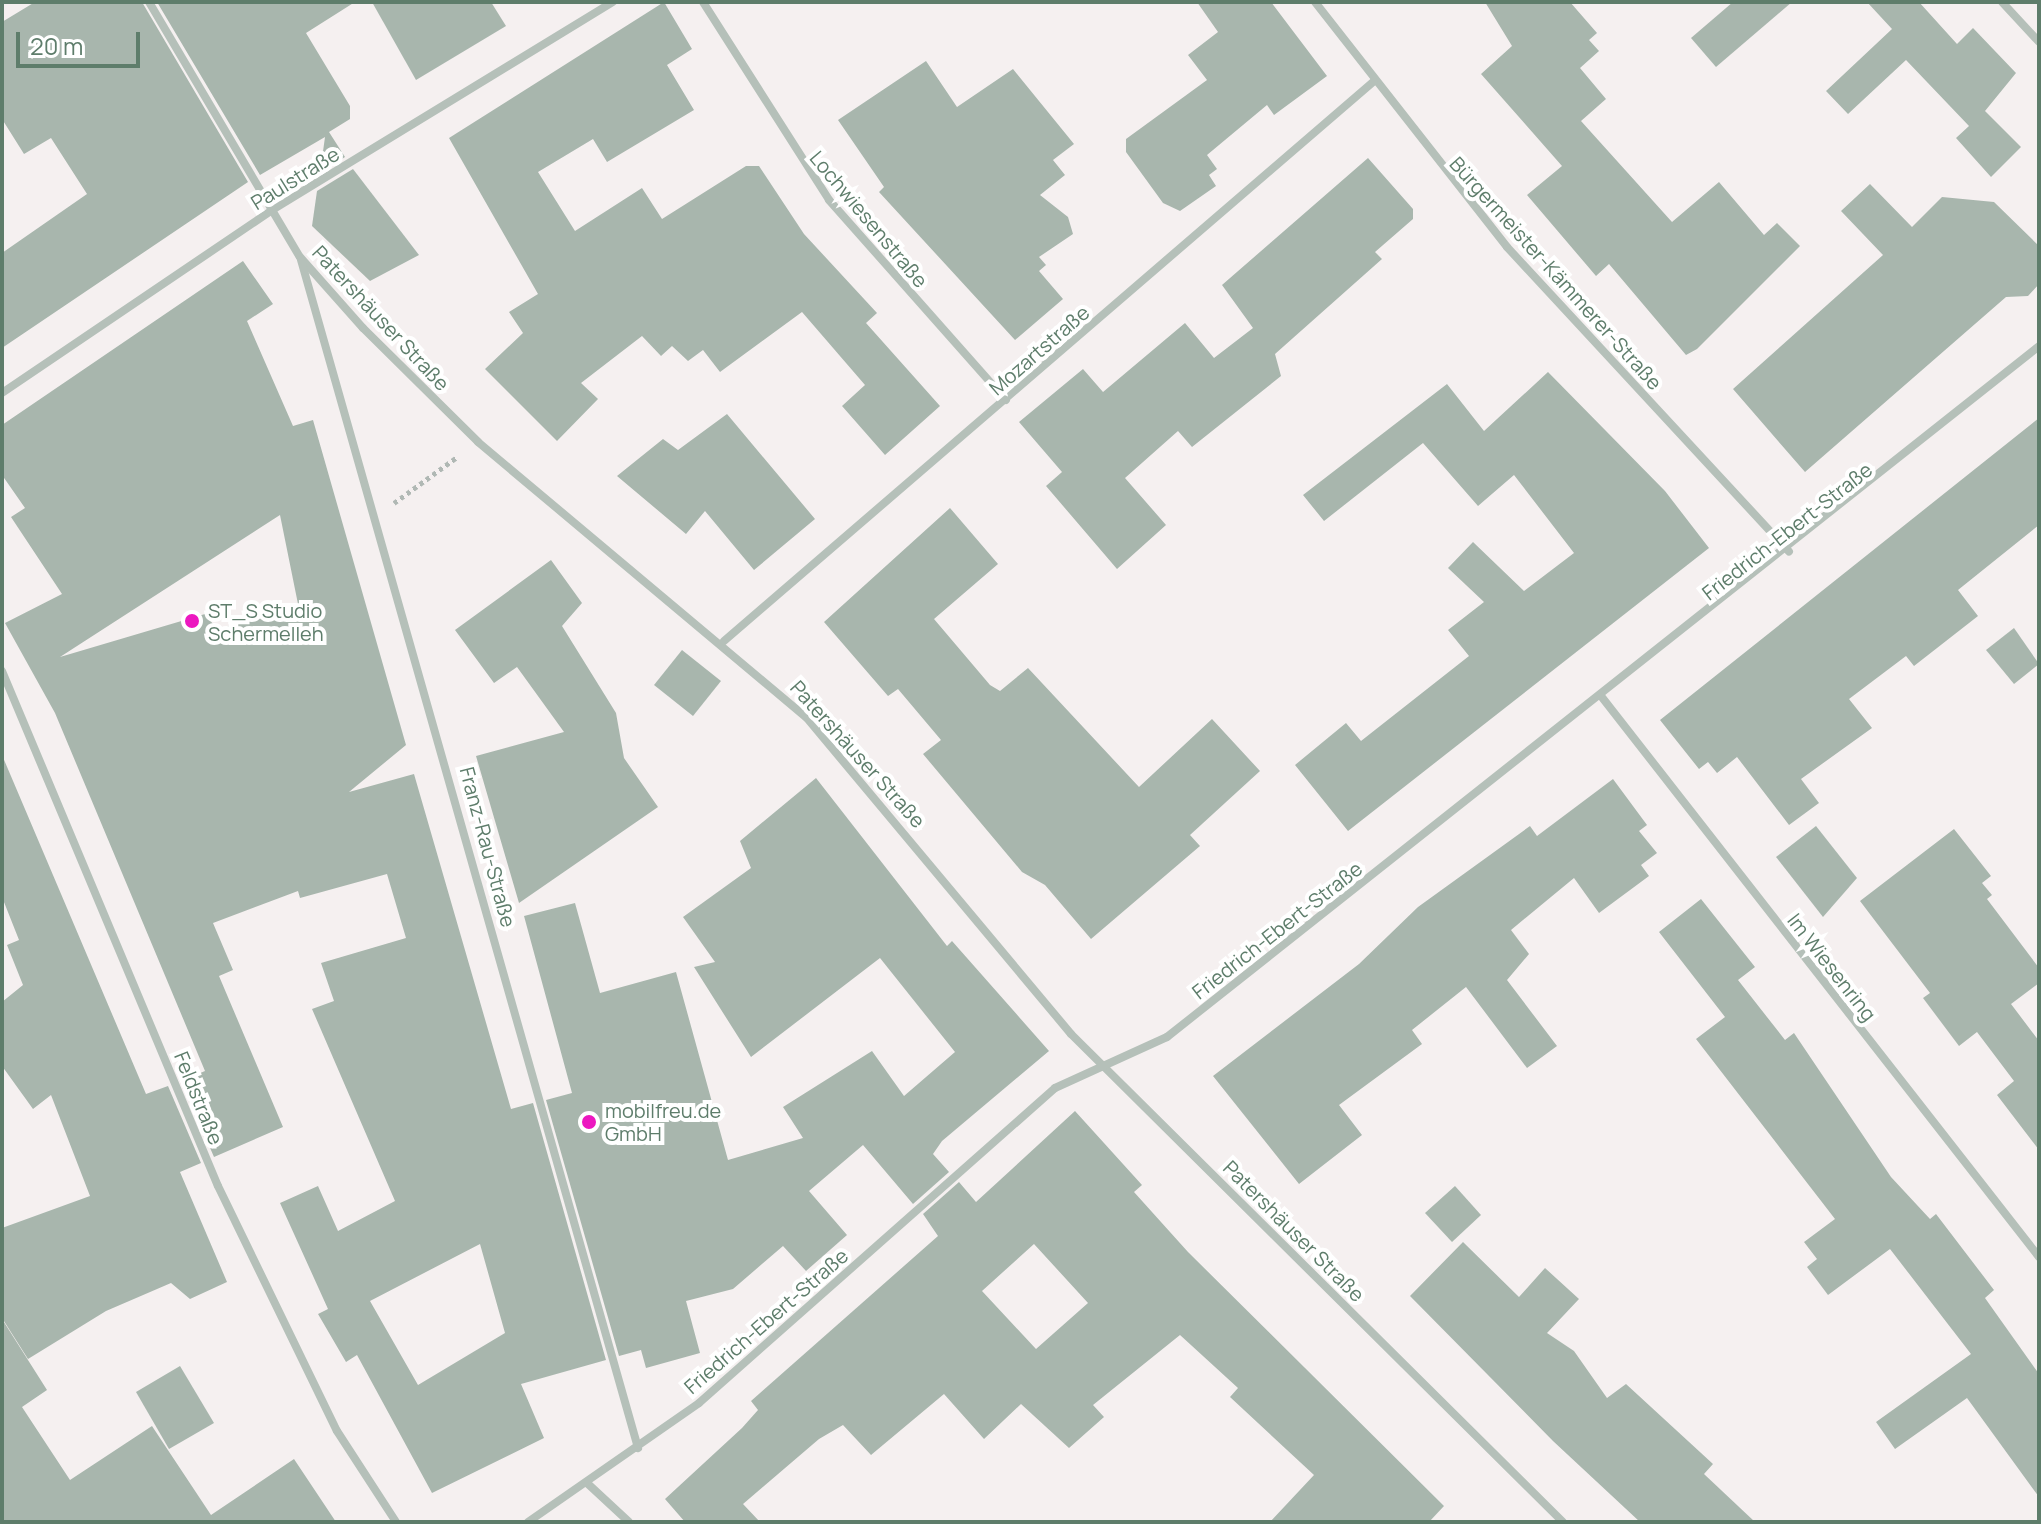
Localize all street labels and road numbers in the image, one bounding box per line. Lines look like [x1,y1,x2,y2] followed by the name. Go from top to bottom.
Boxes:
[247,141,343,215] street label: Paulstraße
[805,146,933,292] street label: Lochwiesenstraße
[1445,152,1667,394] street label: Bürgermeister-Kämmerer-Straße
[308,241,454,395] street label: Patershäuser Straße
[984,300,1094,400] street label: Mozartstraße
[1697,457,1877,605] street label: Friedrich-Ebert-Straße
[786,676,930,832] street label: Patershäuser Straße
[455,764,521,930] street label: Franz-Rau-Straße
[1187,856,1367,1004] street label: Friedrich-Ebert-Straße
[1783,909,1881,1025] street label: Im Wiesenring
[170,1048,228,1148] street label: Feldstraße
[1219,1156,1369,1306] street label: Patershäuser Straße
[679,1243,853,1399] street label: Friedrich-Ebert-Straße

